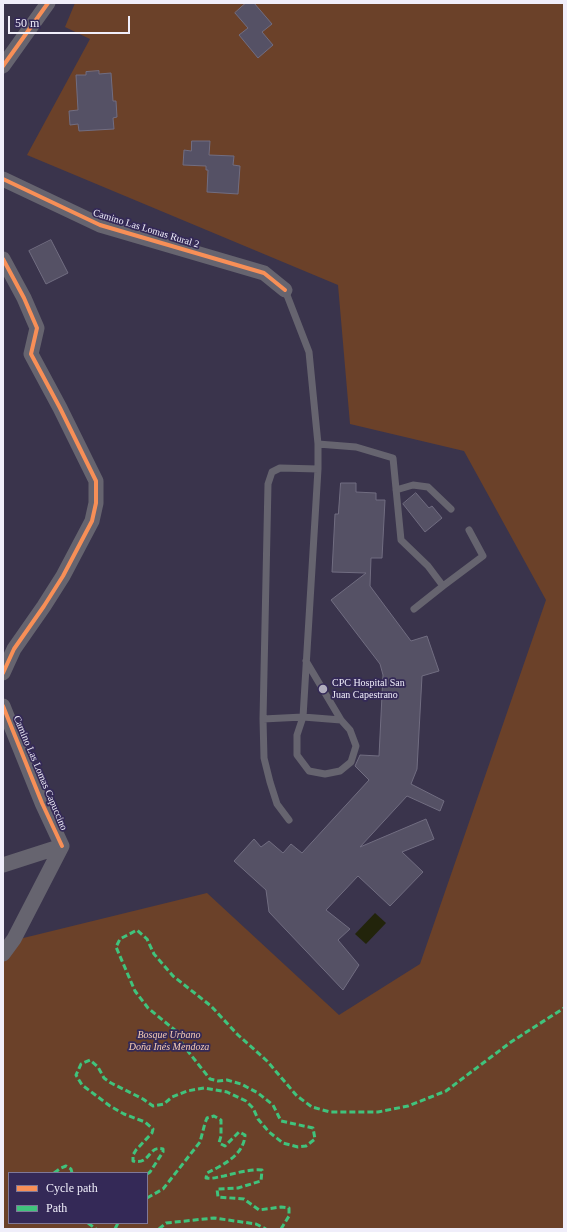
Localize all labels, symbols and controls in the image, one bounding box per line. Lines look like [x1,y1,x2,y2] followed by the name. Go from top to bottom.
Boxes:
[10,8,132,34] scale bar
[15,16,39,30] text: 50 m
[91,207,201,251] street label: Camino Las Lomas Rural 2
[332,677,405,700] place label: CPC Hospital San Juan Capestrano
[317,683,329,695] marker: CPC Hospital San Juan Capestrano
[10,714,70,832] street label: Camino Las Lomas Capuccino
[129,1029,209,1052] park label: Bosque Urbano Doña Inés Mendoza
[8,1172,148,1224] legend
[46,1181,98,1195] text: Cycle path
[46,1201,67,1215] text: Path

